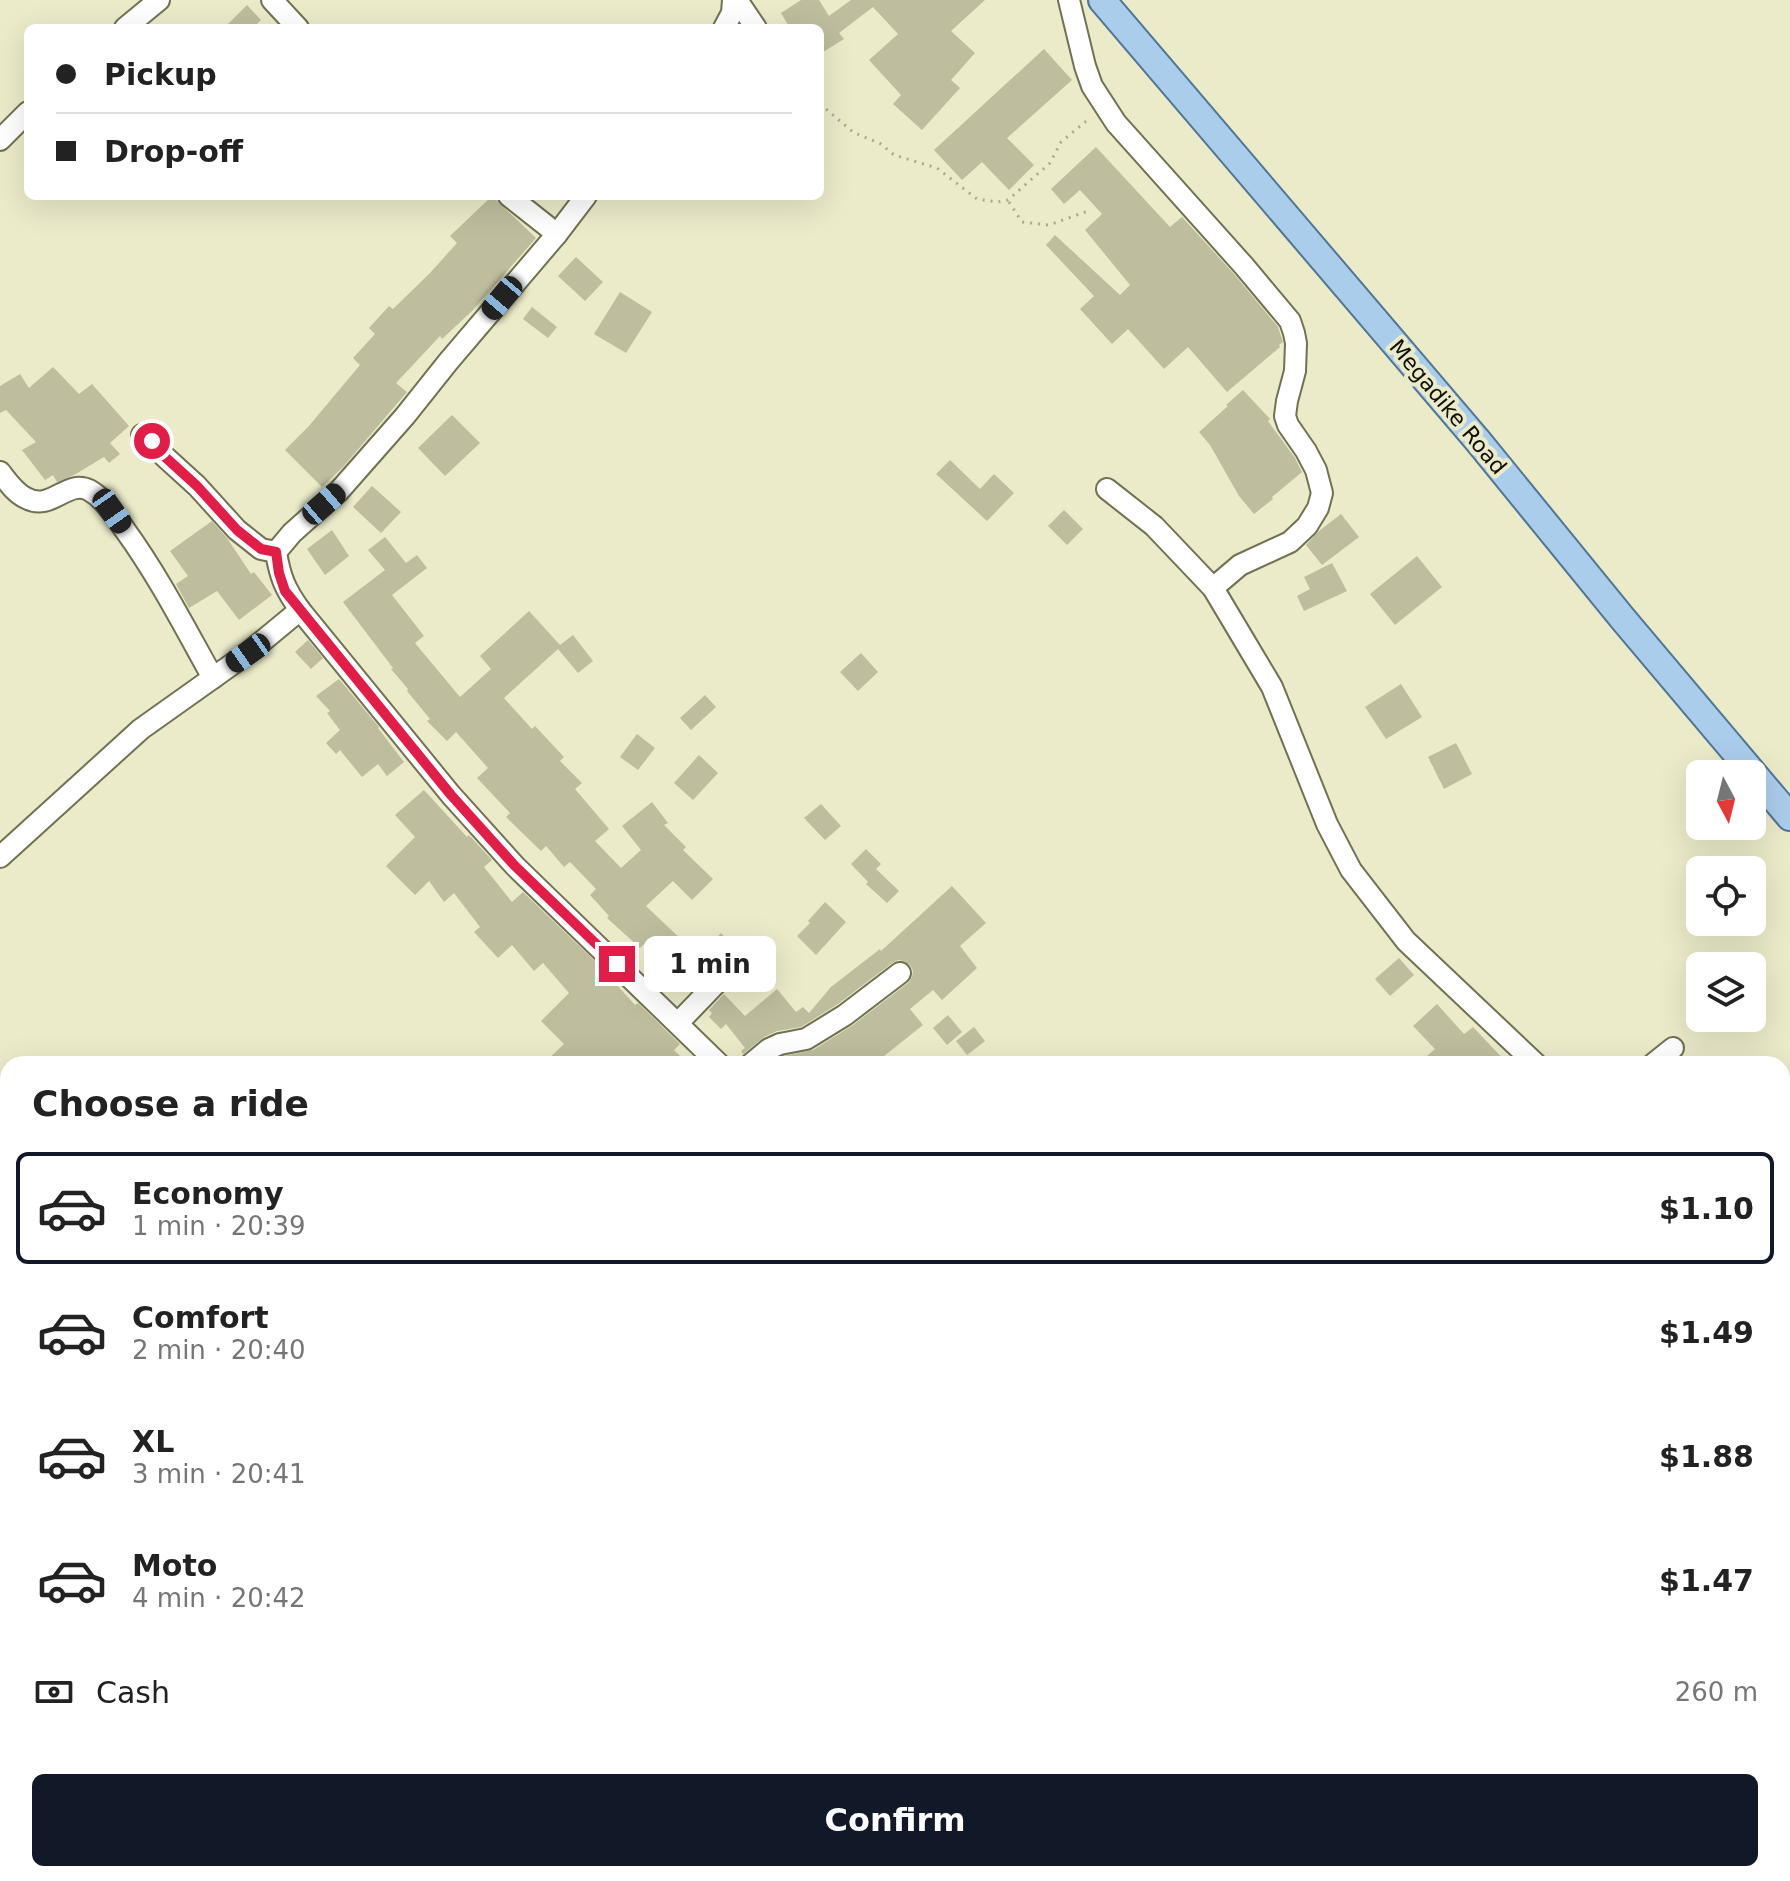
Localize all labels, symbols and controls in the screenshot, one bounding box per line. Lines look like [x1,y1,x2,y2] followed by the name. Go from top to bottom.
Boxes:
[104,57,217,92] text: Pickup
[104,134,243,169] text: Drop-off
[477,272,527,324] car
[1385,335,1511,479] street label: Megadike Road
[134,423,170,459] route start
[298,479,350,529] car
[88,484,136,538] car
[221,629,275,677] car
[1686,760,1766,840] north arrow
[1686,760,1766,1032] map controls
[1686,856,1766,936] button: locate
[645,936,777,992] callout: 1 min
[599,946,635,982] route end
[669,949,751,979] text: 1 min
[1686,952,1766,1032] button: layers
[32,1083,309,1124] text: Choose a ride
[36,1172,108,1244] icon: car
[132,1176,284,1211] text: Economy
[1659,1191,1754,1226] text: $1.10
[132,1211,306,1241] text: 1 min · 20:39
[36,1296,108,1368] icon: car
[132,1300,269,1335] text: Comfort
[1659,1315,1754,1350] text: $1.49
[132,1335,306,1365] text: 2 min · 20:40
[36,1420,108,1492] icon: car
[132,1424,174,1459] text: XL
[1659,1439,1754,1474] text: $1.88
[132,1459,306,1489] text: 3 min · 20:41
[36,1544,108,1616] icon: car
[132,1548,217,1583] text: Moto
[1659,1563,1754,1598] text: $1.47
[132,1583,306,1613] text: 4 min · 20:42
[32,1670,76,1714] icon: cash
[96,1675,170,1710] text: Cash
[1675,1677,1758,1707] text: 260 m
[32,1774,1758,1866] button: Confirm

